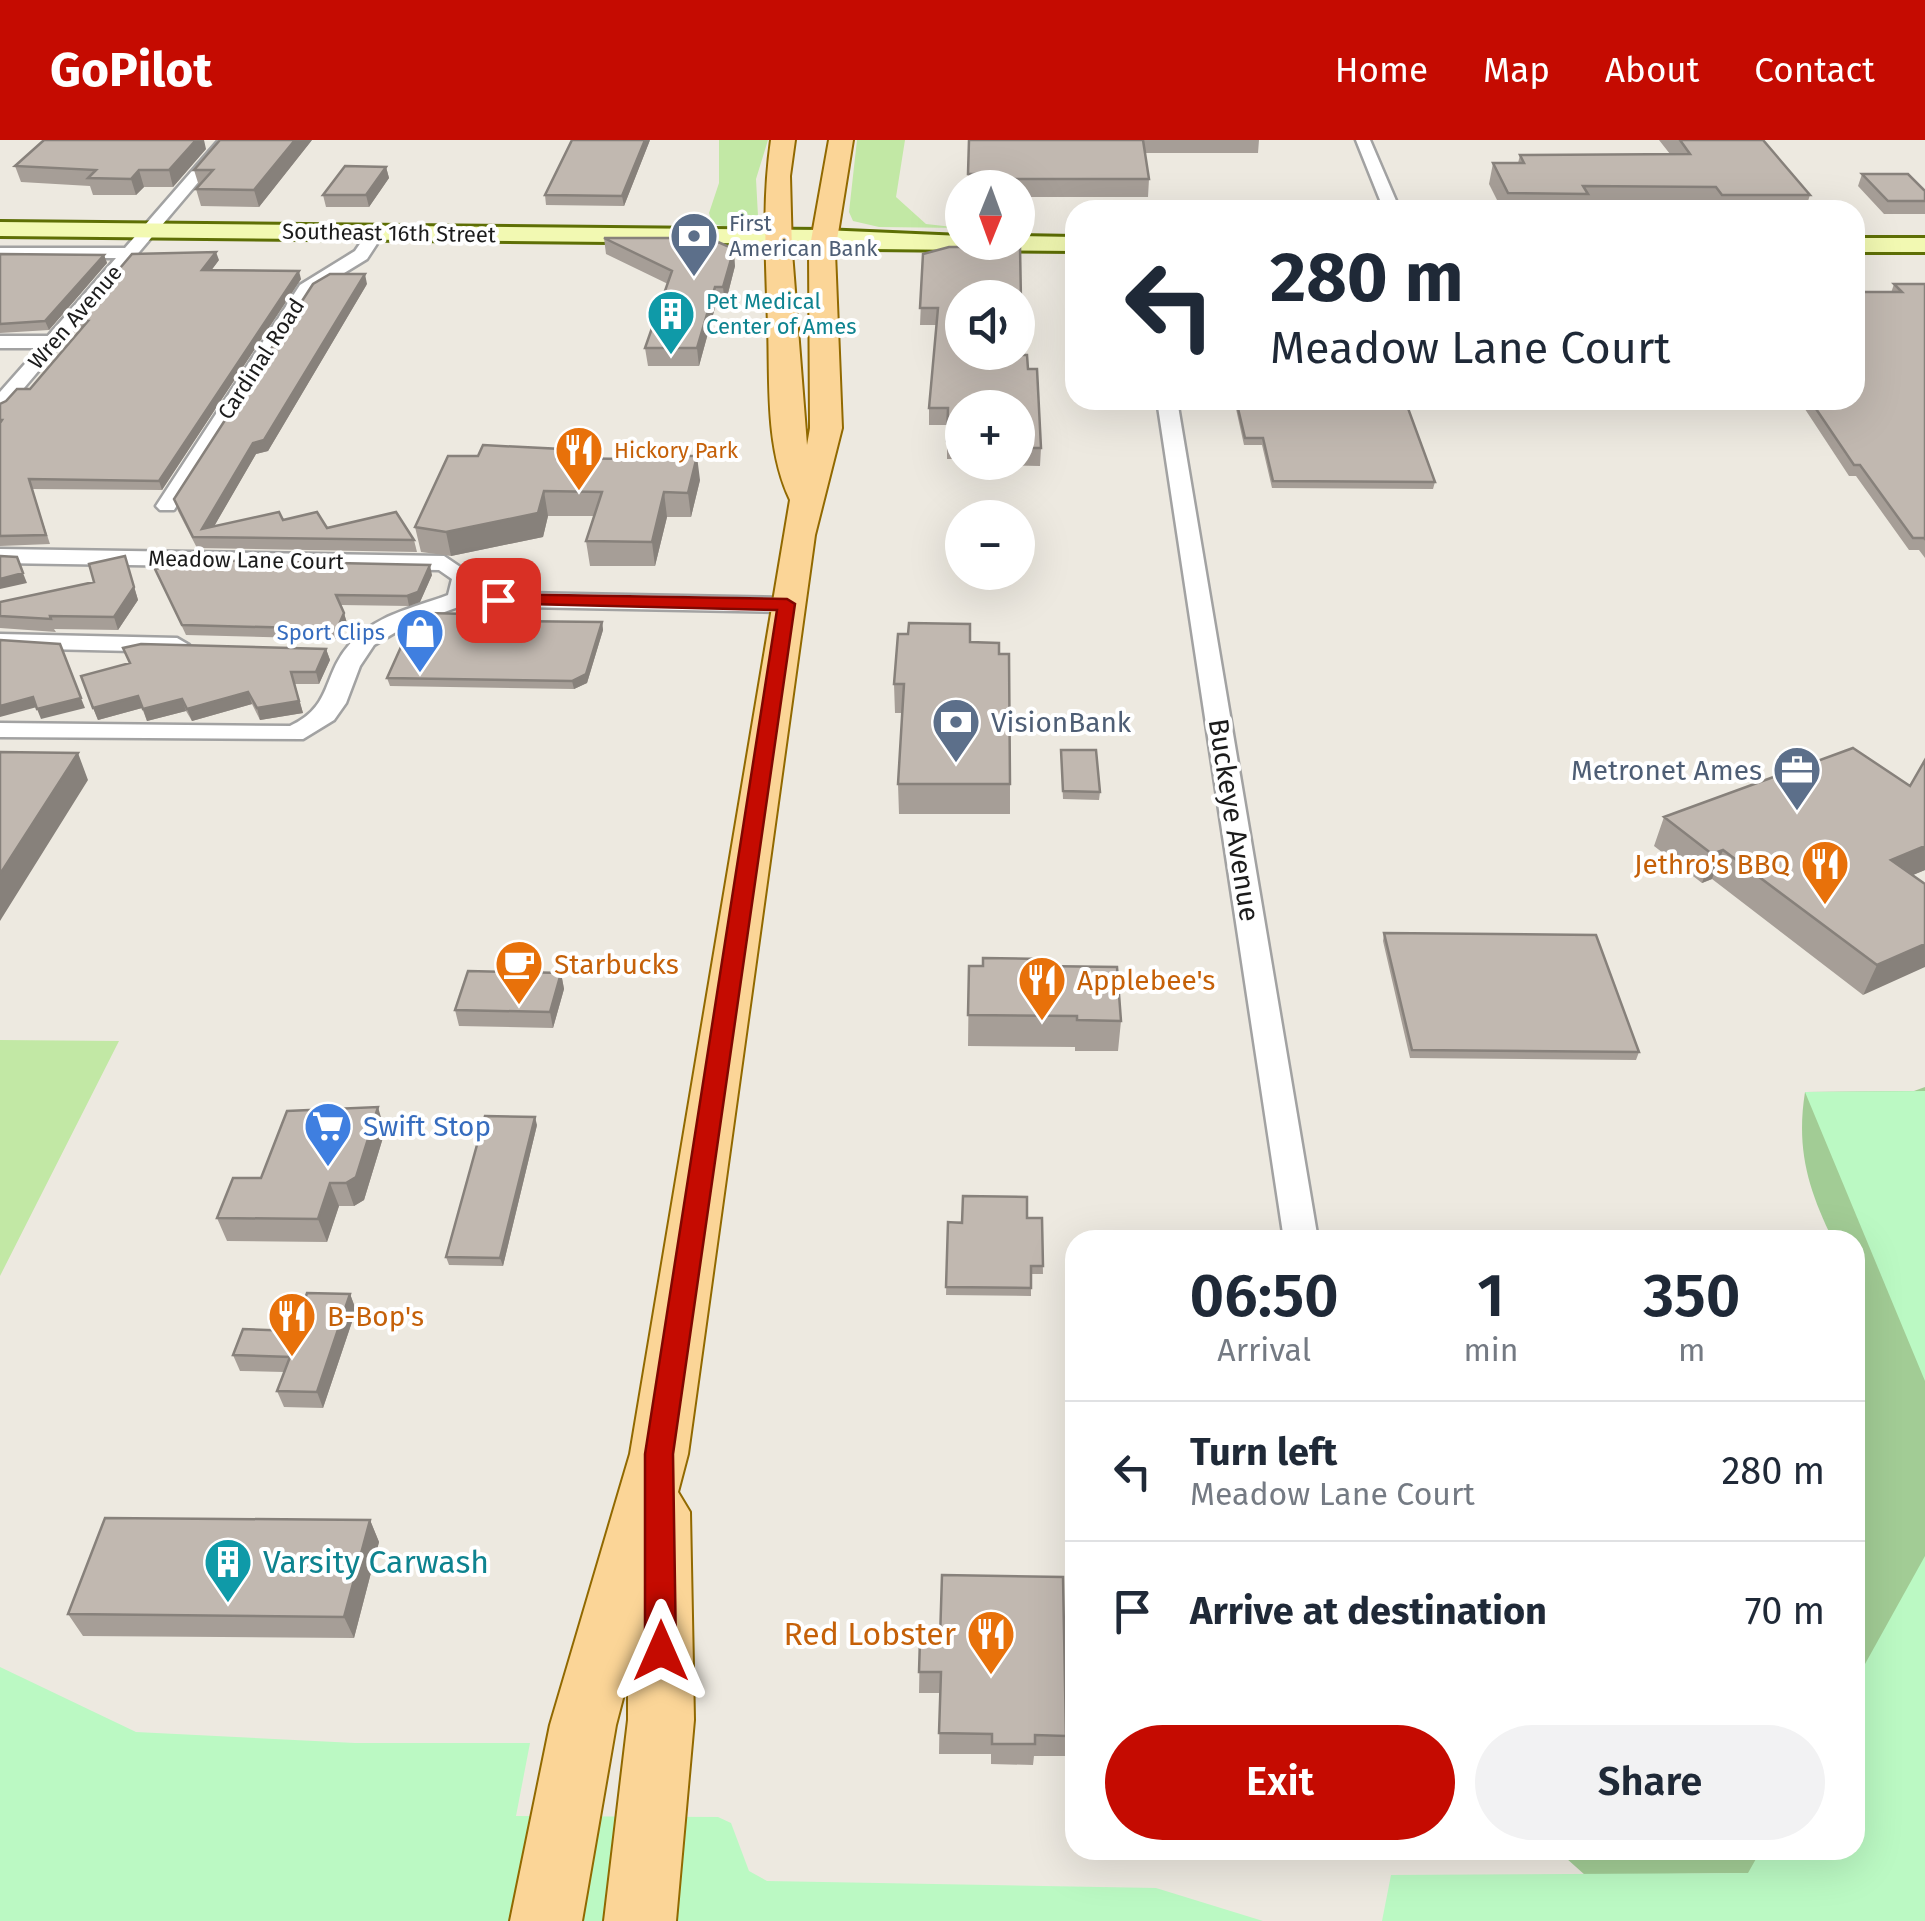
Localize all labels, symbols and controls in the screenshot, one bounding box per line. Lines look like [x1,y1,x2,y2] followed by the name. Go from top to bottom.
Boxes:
[50,41,212,99] text: GoPilot
[1335,49,1428,91] text: Home
[1483,49,1550,91] text: Map
[1605,49,1699,91] text: About
[1754,49,1875,91] text: Contact
[945,170,1035,260] north arrow
[945,170,1035,590] map controls
[668,210,720,278] bank icon: First American Bank
[729,210,878,262] place label: First American Bank
[282,218,496,248] street label: Southeast 16th Street
[1270,236,1464,320] text: 280 m
[1105,240,1235,370] icon: left
[22,259,128,375] street label: Wren Avenue
[945,280,1035,370] button: sound
[645,288,697,356] building icon: Pet Medical Center of Ames
[706,288,856,340] place label: Pet Medical Center of Ames
[212,293,310,425] street label: Cardinal Road
[1270,321,1671,375] text: Meadow Lane Court
[945,390,1035,480] button: +
[553,424,605,492] restaurant icon: Hickory Park
[614,437,739,464] place label: Hickory Park
[945,500,1035,590] button: −
[148,545,344,575] street label: Meadow Lane Court
[456,558,541,643] pin
[471,573,526,628] icon: arrive
[394,606,446,674] shop icon: Sport Clips
[277,619,385,646] place label: Sport Clips
[930,696,982,764] bank icon: VisionBank
[991,706,1132,739] place label: VisionBank
[1202,716,1266,924] street label: Buckeye Avenue
[1771,744,1823,812] office icon: Metronet Ames
[1571,754,1762,787] place label: Metronet Ames
[1799,838,1851,906] restaurant icon: Jethro's BBQ
[1634,848,1790,881] place label: Jethro's BBQ
[493,938,545,1006] cafe icon: Starbucks
[554,948,679,981] place label: Starbucks
[1016,954,1068,1022] restaurant icon: Applebee's
[1077,964,1215,997] place label: Applebee's
[302,1100,354,1168] supermarket icon: Swift Stop
[363,1110,491,1143] place label: Swift Stop
[1190,1260,1339,1332] text: 06:50
[1477,1260,1505,1332] text: 1
[1643,1260,1740,1332] text: 350
[266,1290,318,1358] restaurant icon: B-Bop's
[327,1300,424,1333] place label: B-Bop's
[1217,1331,1311,1369] text: Arrival
[1463,1331,1519,1369] text: min
[1678,1331,1706,1369] text: m
[1190,1429,1337,1475] text: Turn left
[1105,1444,1160,1499] icon: left
[1721,1448,1825,1494] text: 280 m
[1190,1475,1475,1513] text: Meadow Lane Court
[202,1536,254,1604] building icon: Varsity Carwash
[263,1543,489,1581] place label: Varsity Carwash
[1105,1584,1160,1639] icon: arrive
[1190,1588,1547,1634] text: Arrive at destination
[1745,1588,1825,1634] text: 70 m
[609,1599,713,1703] position arrow
[965,1608,1017,1676] restaurant icon: Red Lobster
[783,1615,957,1653] place label: Red Lobster
[1105,1725,1455,1840] button: Exit
[1475,1725,1825,1840] button: Share

